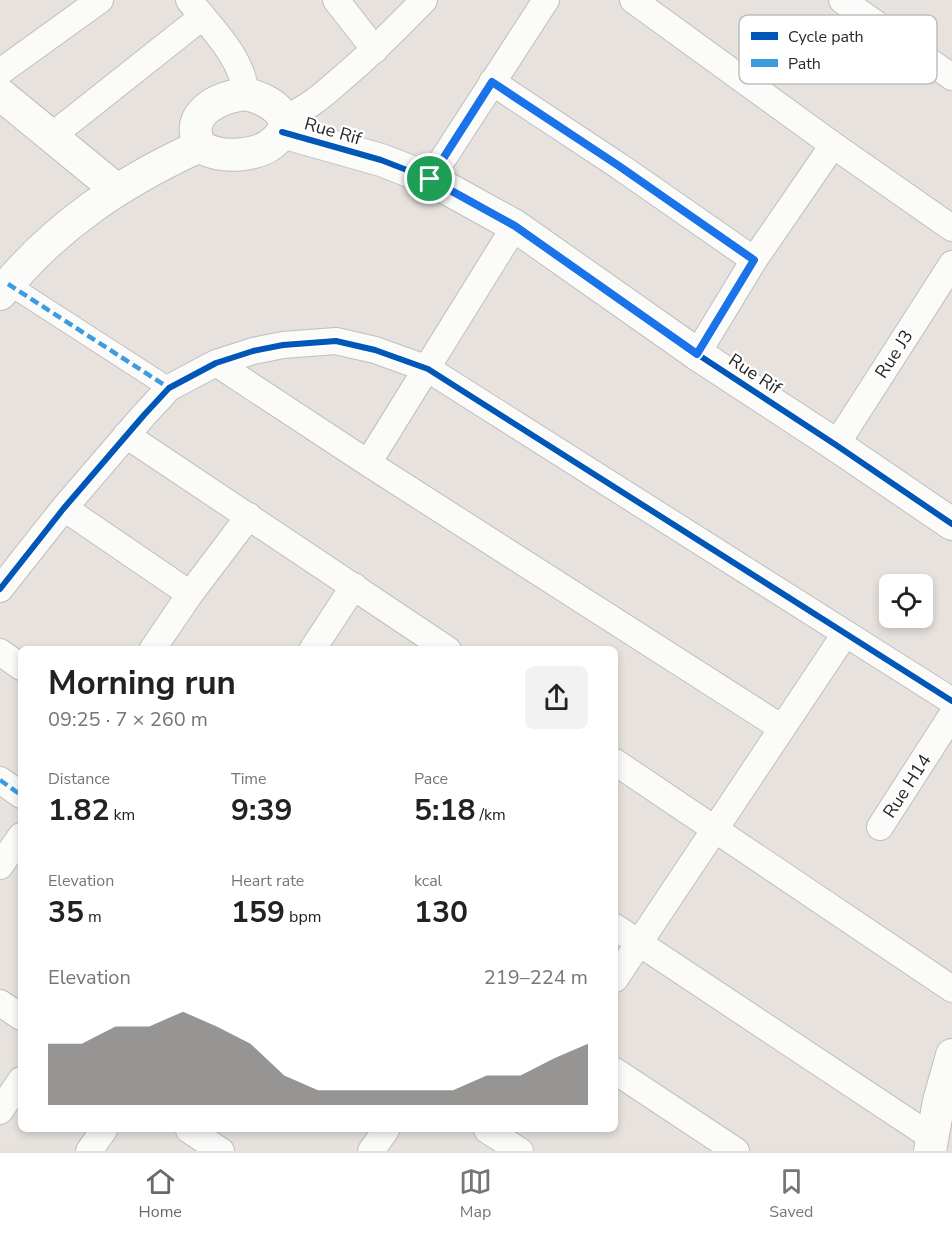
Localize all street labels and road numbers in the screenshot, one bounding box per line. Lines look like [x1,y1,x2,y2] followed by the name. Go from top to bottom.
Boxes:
[302,111,365,151] street label: Rue Rif
[870,325,918,383] street label: Rue J3
[724,348,787,401] street label: Rue Rif
[877,749,937,823] street label: Rue H14

